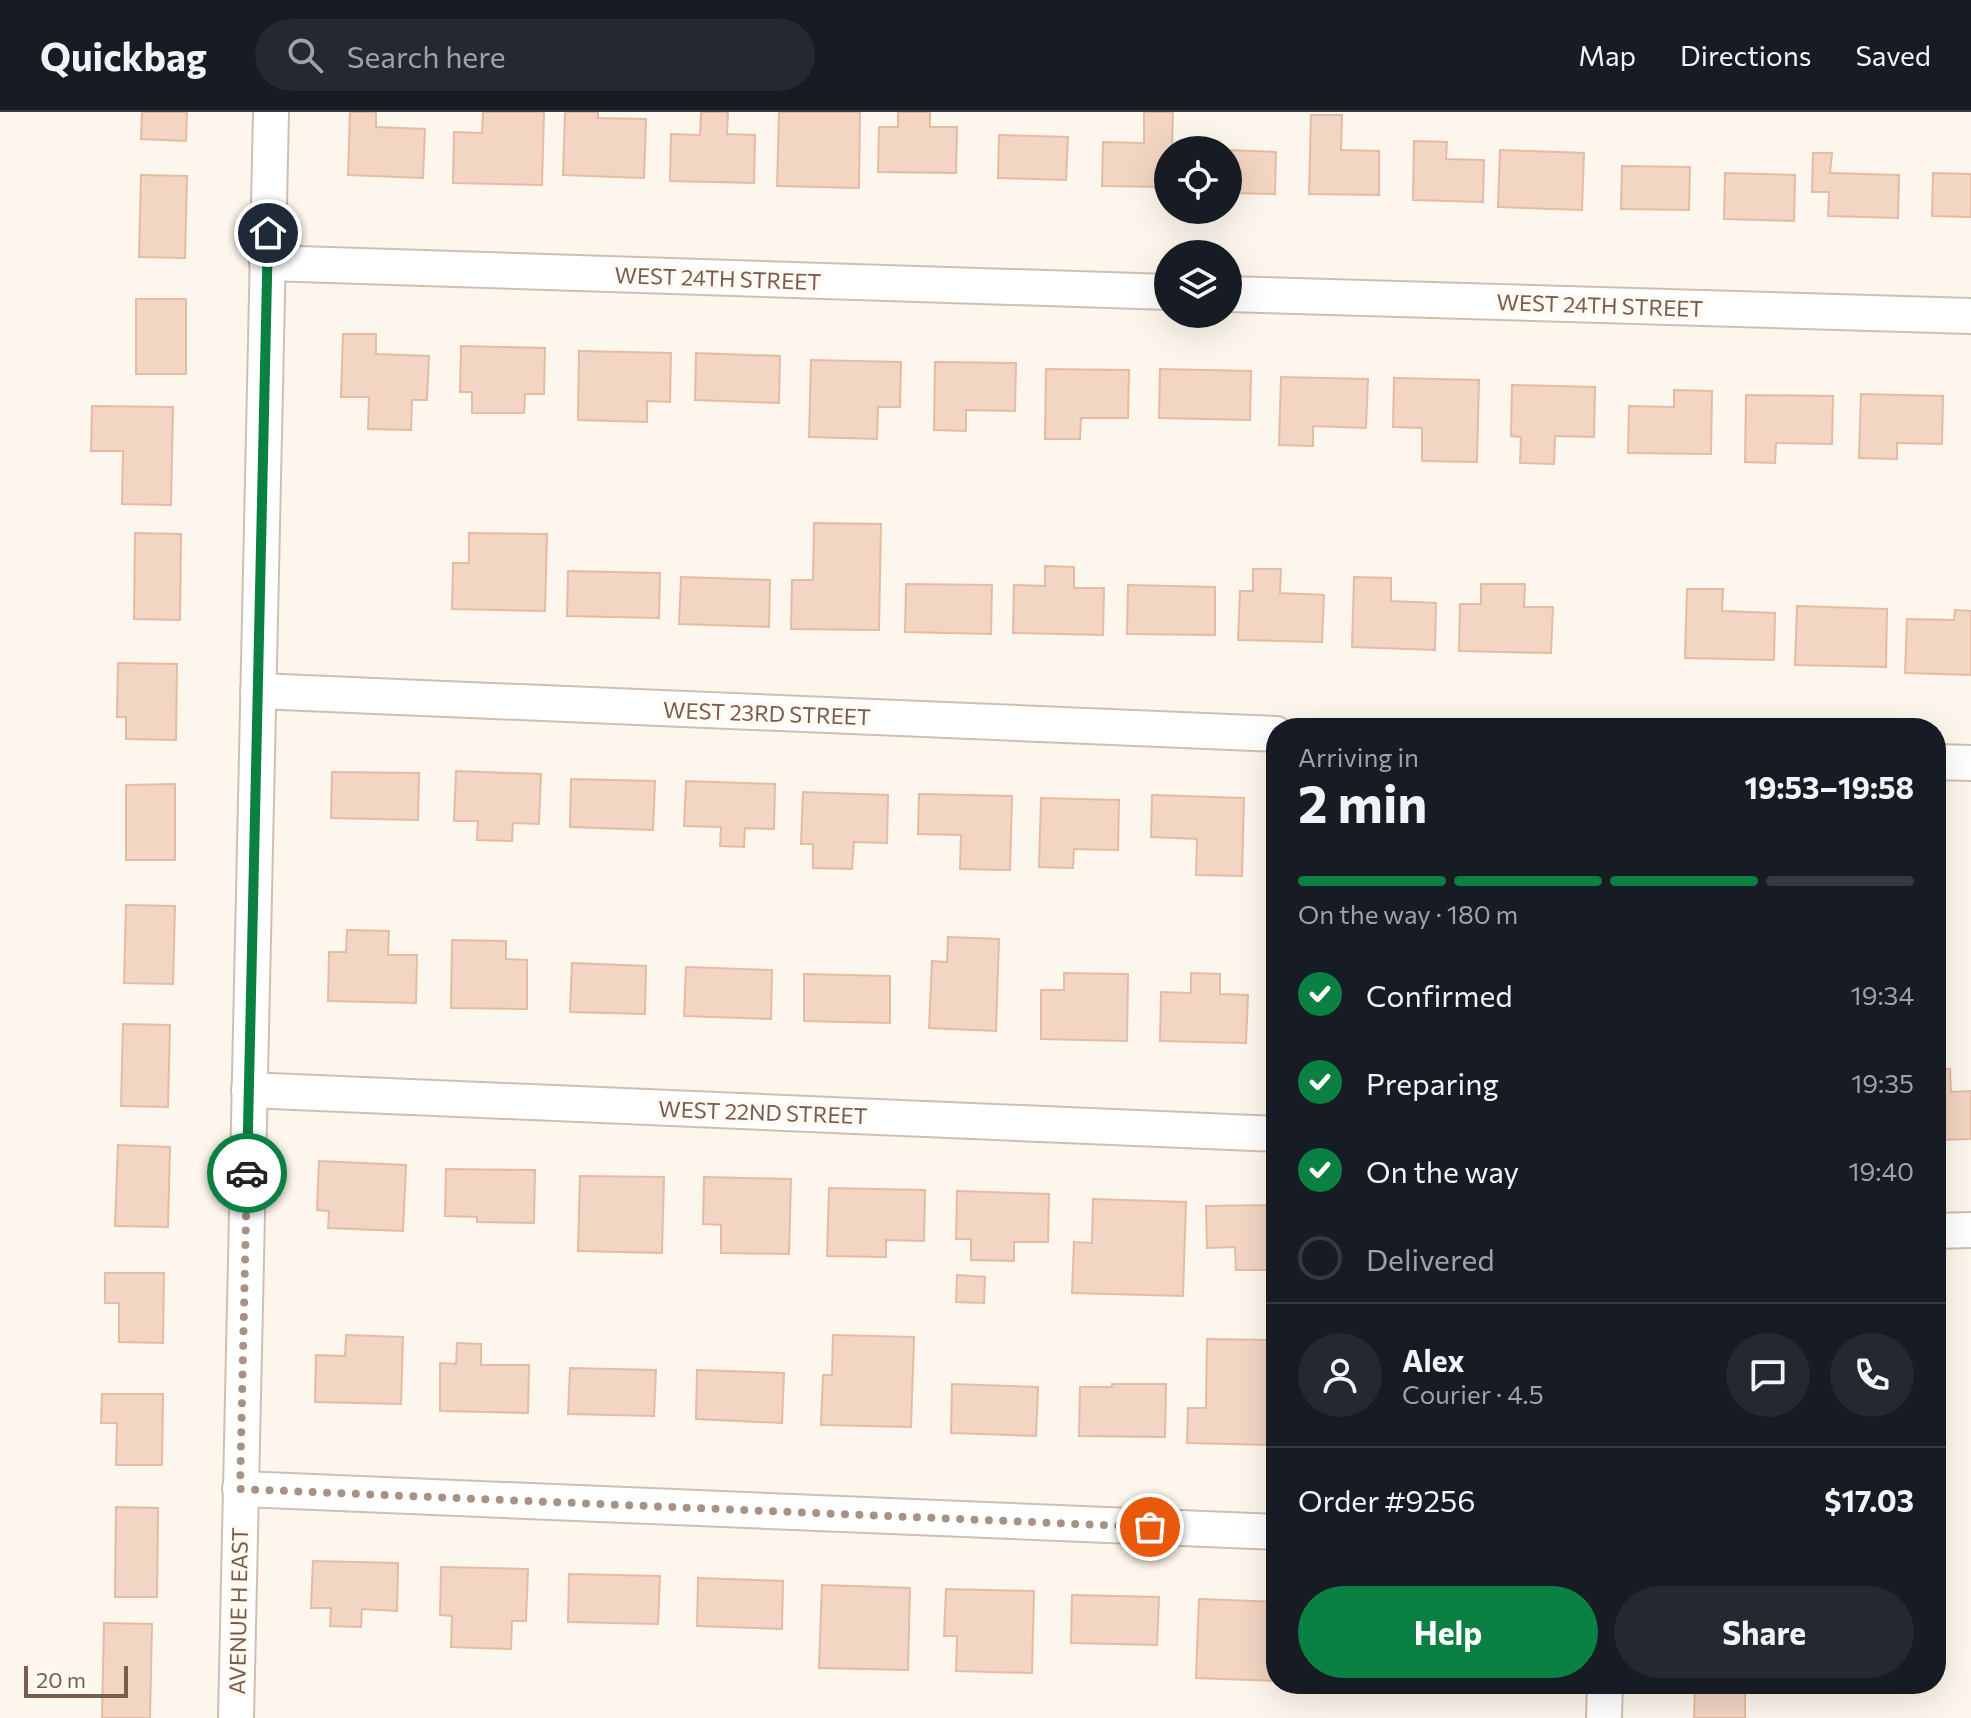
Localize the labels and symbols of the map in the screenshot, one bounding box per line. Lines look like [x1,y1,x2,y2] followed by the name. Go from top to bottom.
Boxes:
[234,199,302,267] pin
[614,261,822,295] street label: WEST 24TH STREET
[1496,288,1704,322] street label: WEST 24TH STREET
[663,696,871,730] street label: WEST 23RD STREET
[658,1095,868,1129] street label: WEST 22ND STREET
[207,1133,287,1213] courier
[1116,1493,1184,1561] pin
[223,1527,253,1695] street label: AVENUE H EAST
[24,1662,128,1698] scale bar

